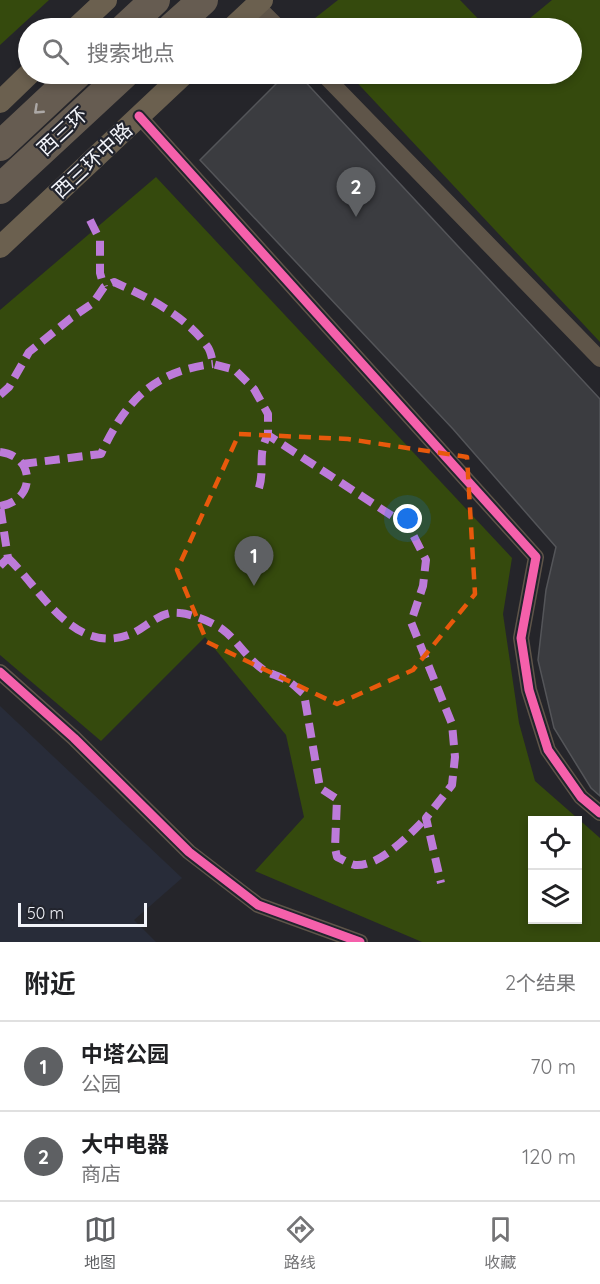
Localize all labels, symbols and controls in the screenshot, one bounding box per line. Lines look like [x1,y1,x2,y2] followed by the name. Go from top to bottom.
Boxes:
[18,18,582,84] search box
[39,35,72,68] icon: search
[87,39,175,67] text: 搜索地点
[32,101,92,161] street label: 西三环
[35,103,45,114] one-way arrow
[47,117,137,203] street label: 西三环中路
[336,168,376,217] pin: 2
[393,504,422,533] your location
[234,536,274,586] pin: 1
[528,816,582,924] map controls
[528,816,582,870] button: locate
[528,870,582,924] button: layers
[18,900,147,928] scale bar
[27,903,64,923] text: 50 m
[24,967,76,1000] text: 附近
[505,970,576,995] text: 2个结果
[81,1040,169,1068] text: 中塔公园
[40,1054,47,1079] text: 1
[530,1054,576,1079] text: 70 m
[81,1071,121,1096] text: 公园
[81,1130,169,1158] text: 大中电器
[38,1144,49,1169] text: 2
[522,1144,576,1169] text: 120 m
[81,1161,121,1186] text: 商店
[84,1213,117,1273] tab: 地图
[284,1213,317,1273] tab: 路线
[484,1213,517,1273] tab: 收藏

